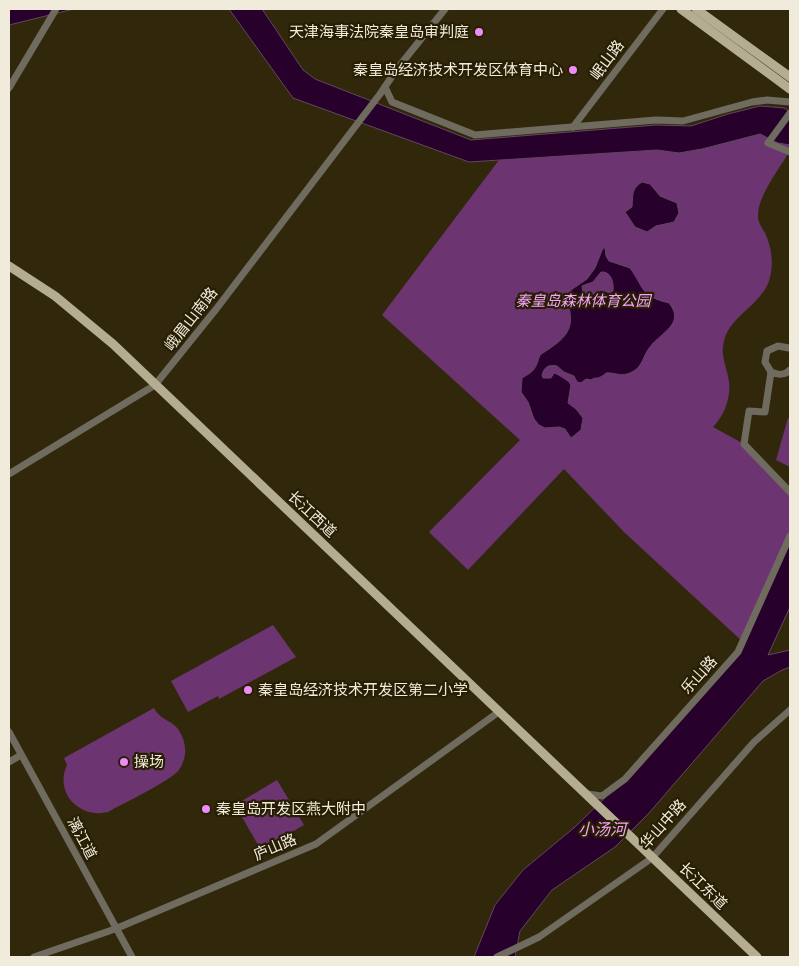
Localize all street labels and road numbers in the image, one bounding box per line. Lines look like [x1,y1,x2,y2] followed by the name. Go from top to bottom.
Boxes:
[587,37,627,83] street label: 岷山路
[162,285,220,353] street label: 峨眉山南路
[285,488,339,540] street label: 长江西道
[678,653,720,697] street label: 乐山路
[636,796,689,852] street label: 华山中路
[64,814,100,862] street label: 漓江道
[251,831,299,863] street label: 庐山路
[676,859,730,913] street label: 长江东道

